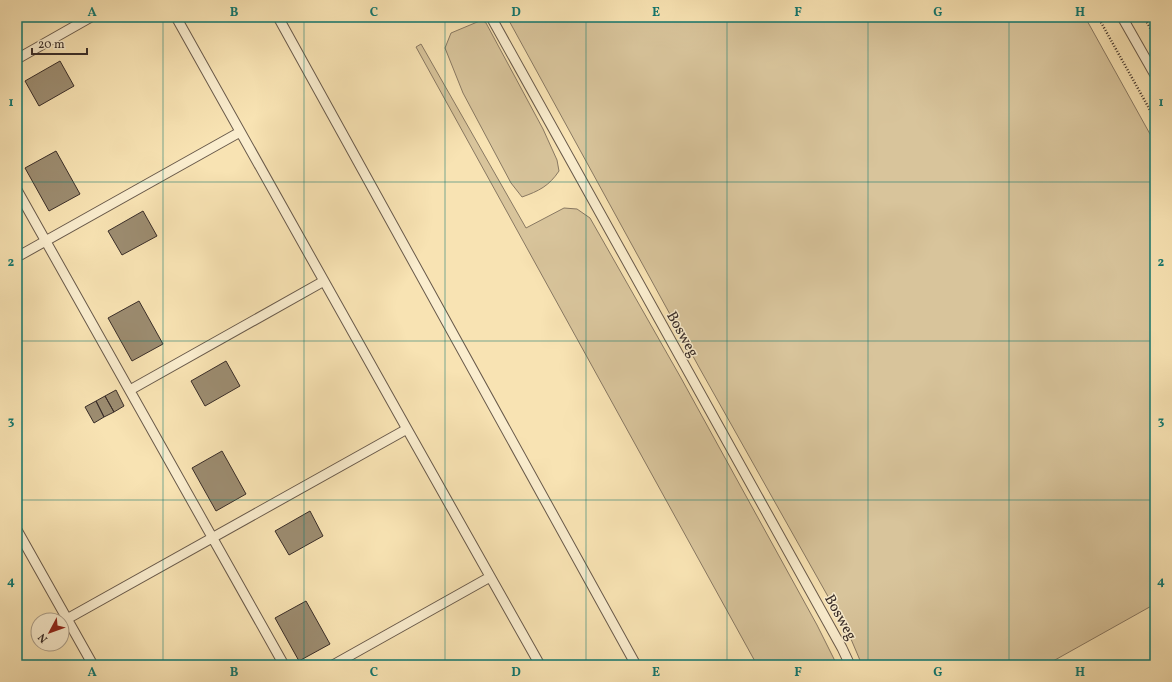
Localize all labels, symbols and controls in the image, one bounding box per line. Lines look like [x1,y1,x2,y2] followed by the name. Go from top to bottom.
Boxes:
[87,4,97,22] text: A
[230,4,239,22] text: B
[370,4,378,22] text: C
[511,4,521,22] text: D
[652,4,660,22] text: E
[794,4,802,22] text: F
[933,4,943,22] text: G
[1075,4,1085,22] text: H
[32,30,87,56] scale bar
[38,37,65,53] text: 20 m
[8,94,14,112] text: 1
[1158,94,1164,112] text: 1
[8,254,15,272] text: 2
[1158,254,1165,272] text: 2
[660,308,703,362] street label: Bosweg
[8,413,15,431] text: 3
[1158,413,1165,431] text: 3
[7,573,15,591] text: 4
[1157,573,1165,591] text: 4
[818,591,861,645] street label: Bosweg
[30,612,70,652] north arrow
[35,630,52,646] text: N
[87,664,97,682] text: A
[230,664,239,682] text: B
[370,664,378,682] text: C
[511,664,521,682] text: D
[652,664,660,682] text: E
[794,664,802,682] text: F
[933,664,943,682] text: G
[1075,664,1085,682] text: H

